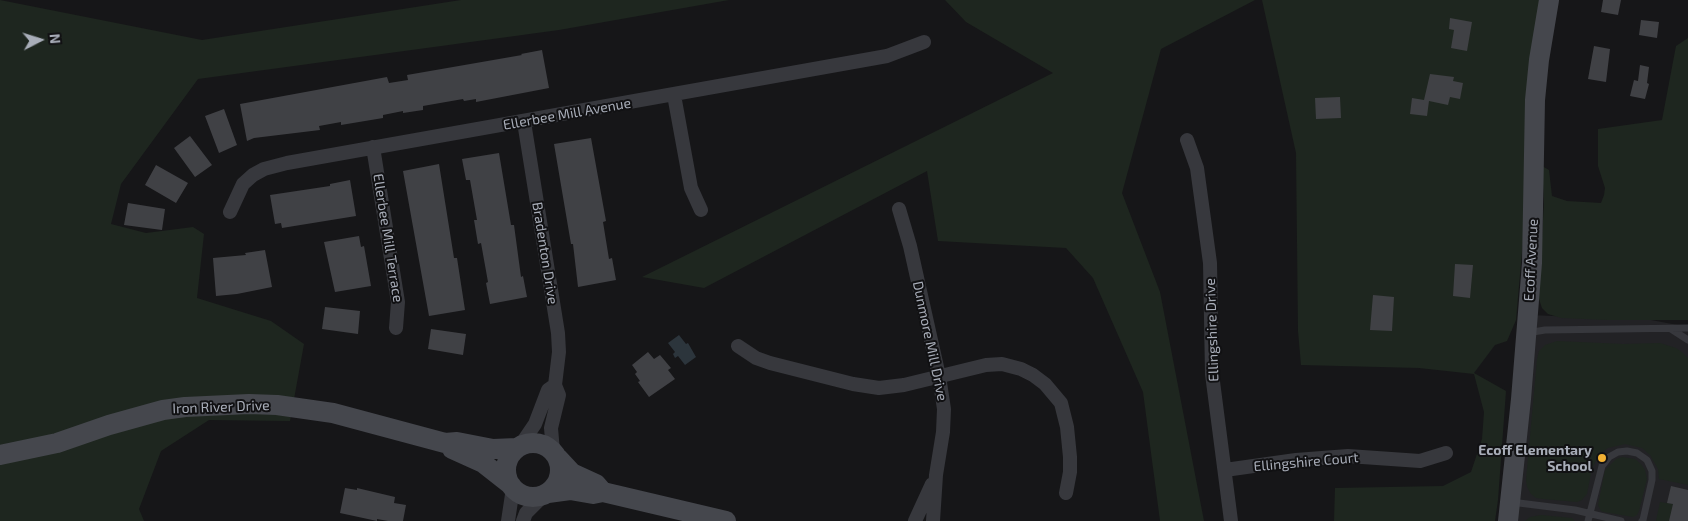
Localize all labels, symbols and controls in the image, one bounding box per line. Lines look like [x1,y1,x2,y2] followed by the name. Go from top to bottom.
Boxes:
[15,15,65,65] north arrow
[47,33,64,44] text: N
[502,94,632,134] street label: Ellerbee Mill Avenue
[370,173,406,303] street label: Ellerbee Mill Terrace
[529,201,561,305] street label: Bradenton Drive
[1520,218,1542,302] street label: Ecoff Avenue
[1202,278,1222,382] street label: Ellingshire Drive
[909,280,951,402] street label: Dunmore Mill Drive
[172,397,270,417] street label: Iron River Drive
[1478,442,1592,474] place label: Ecoff Elementary School
[1253,449,1359,475] street label: Ellingshire Court
[1596,452,1608,464] marker: Ecoff Elementary School

